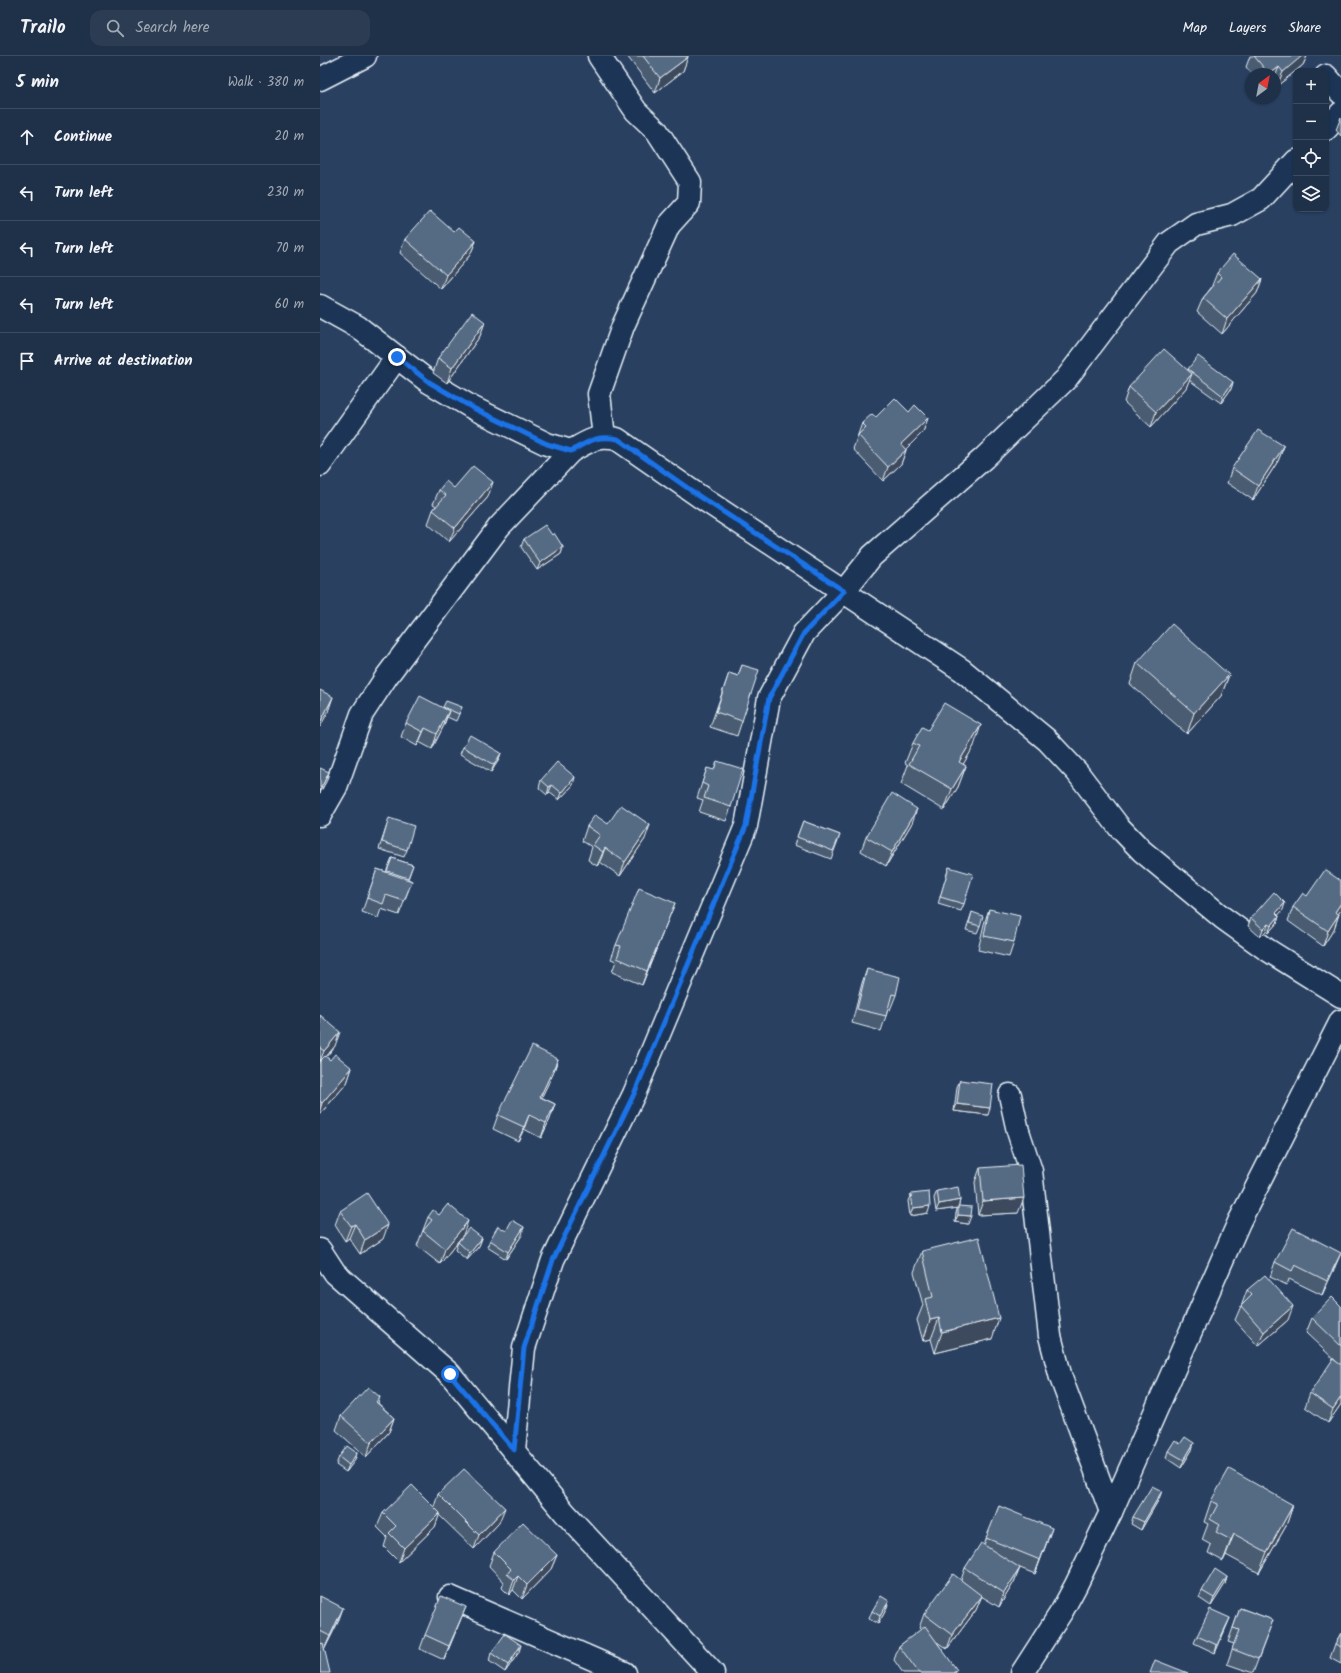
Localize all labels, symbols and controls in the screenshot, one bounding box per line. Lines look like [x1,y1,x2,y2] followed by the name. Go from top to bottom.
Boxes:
[90,10,370,46] search box
[20,13,66,43] text: Trailo
[136,16,210,40] text: Search here
[104,17,126,39] icon: search
[1183,17,1207,39] text: Map
[1229,17,1267,39] text: Layers
[1289,17,1321,39] text: Share
[1245,68,1281,104] north arrow
[1293,68,1329,212] map controls
[1293,68,1329,104] button: +
[16,69,59,96] text: 5 min
[228,72,304,93] text: Walk · 380 m
[1293,104,1329,140] button: −
[54,125,112,149] text: Continue
[16,126,38,148] icon: ahead
[274,126,304,147] text: 20 m
[1293,140,1329,176] button: locate
[1293,176,1329,212] button: layers
[54,181,114,205] text: Turn left
[16,182,38,204] icon: left
[267,182,304,203] text: 230 m
[54,237,114,261] text: Turn left
[16,238,38,260] icon: left
[276,238,304,259] text: 70 m
[54,293,114,317] text: Turn left
[16,294,38,316] icon: left
[275,294,304,315] text: 60 m
[388,348,406,366] route end
[54,349,193,373] text: Arrive at destination
[16,350,38,372] icon: arrive
[441,1365,459,1383] route start

